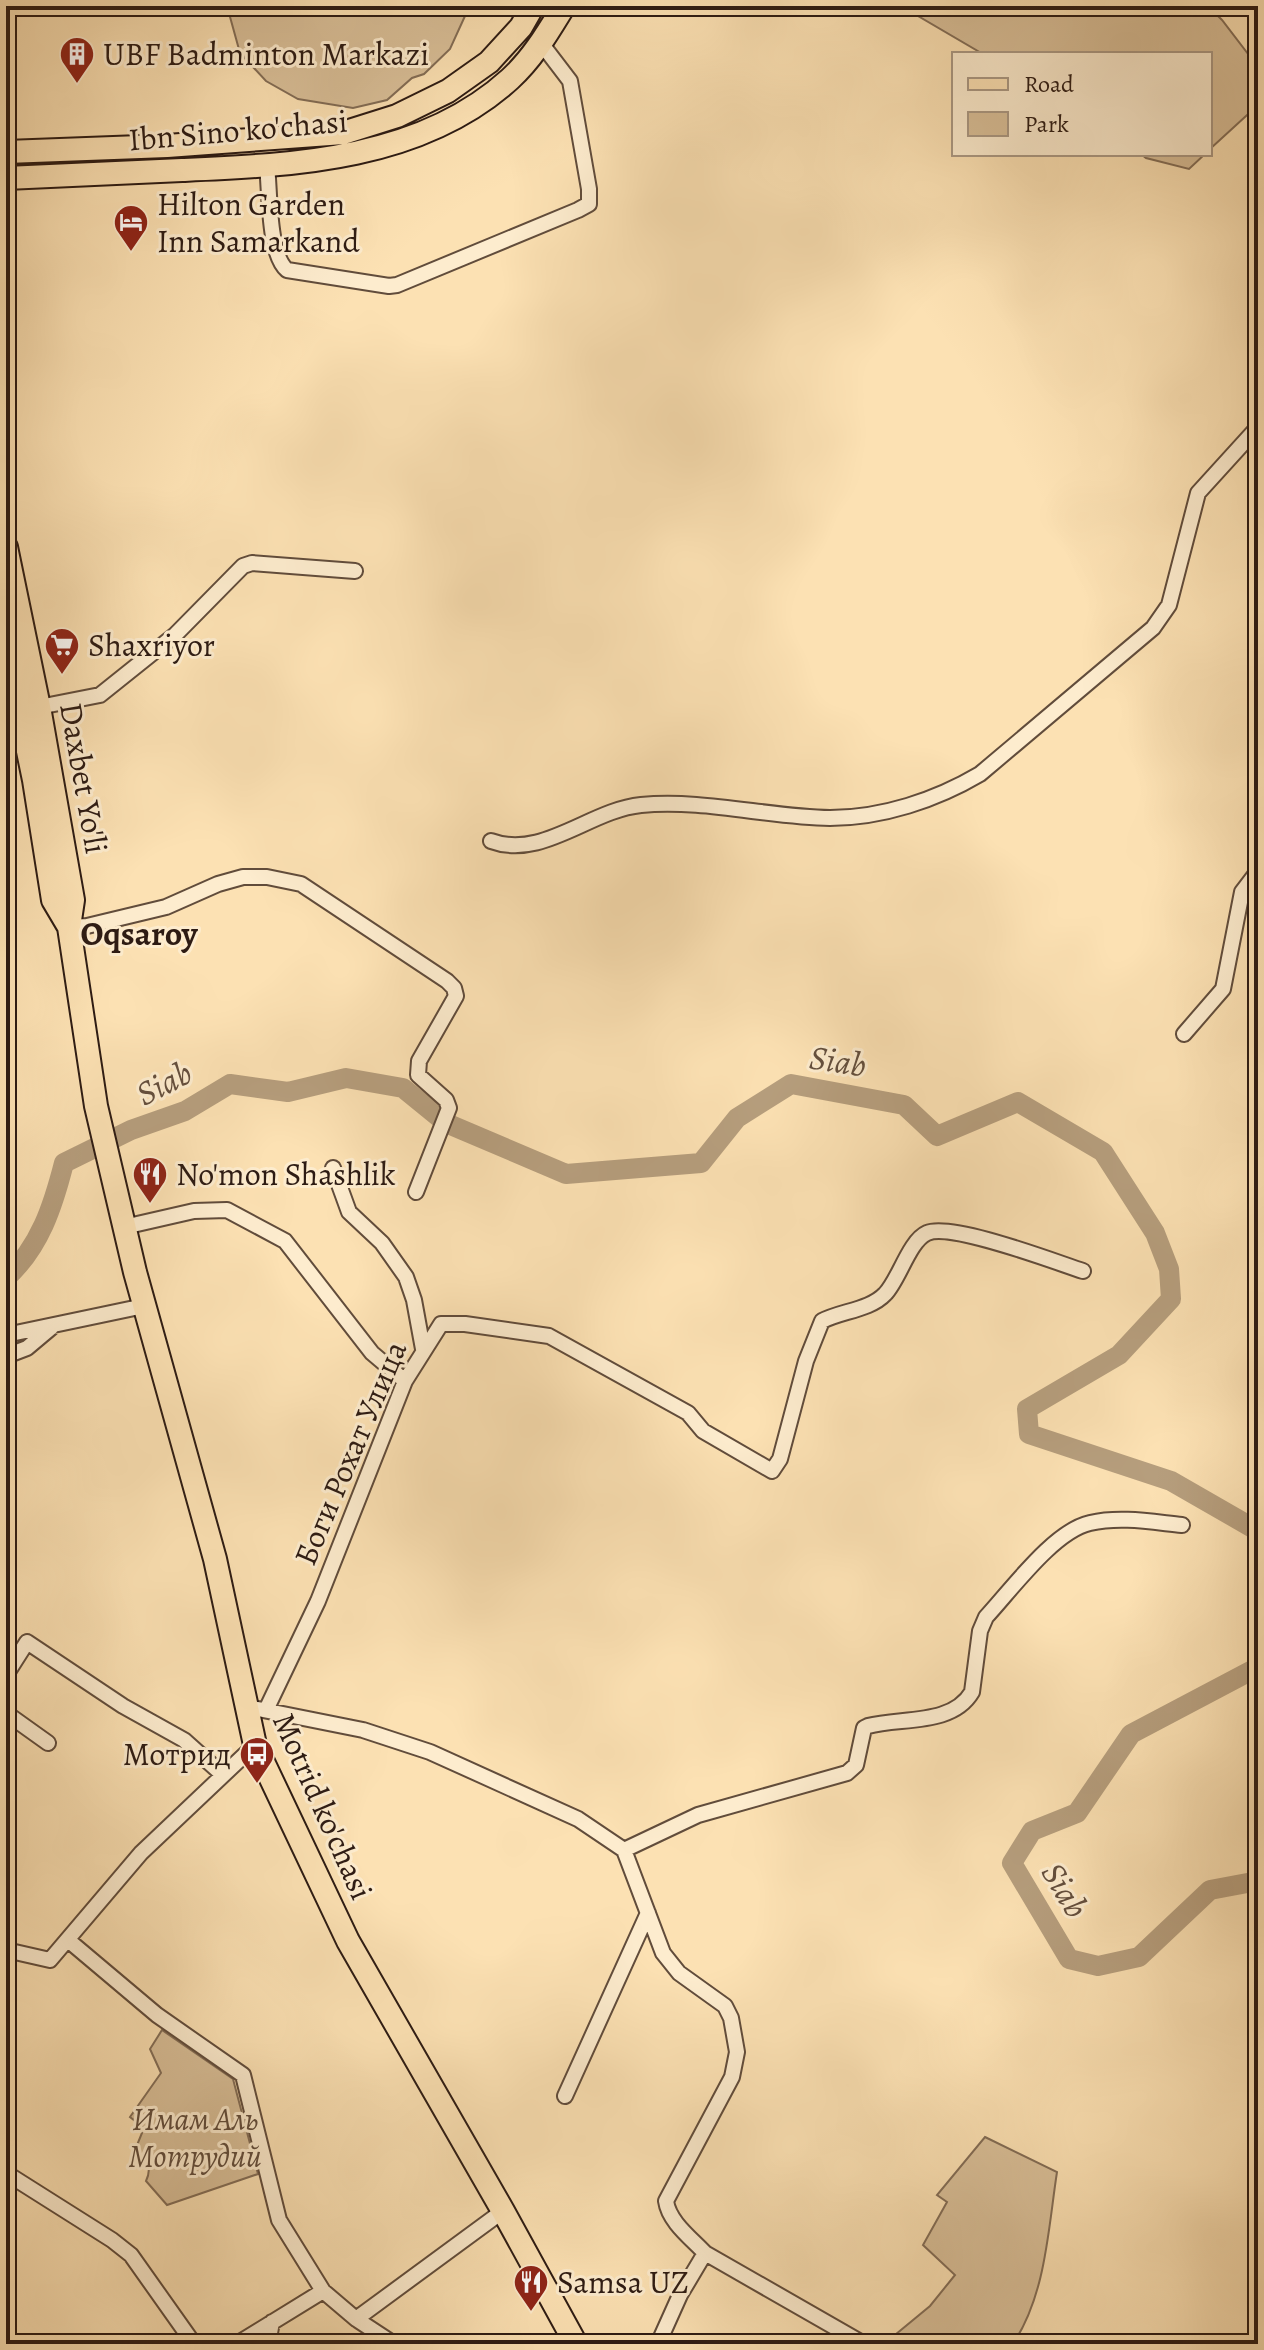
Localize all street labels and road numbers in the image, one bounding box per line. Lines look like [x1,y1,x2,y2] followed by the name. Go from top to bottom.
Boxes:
[127,99,349,161] street label: Ibn Sino ko'chasi
[49,699,119,857] street label: Daxbet Yo'li
[283,1334,417,1572] street label: Боги Рохат Улица
[262,1706,384,1906] street label: Motrid ko'chasi

